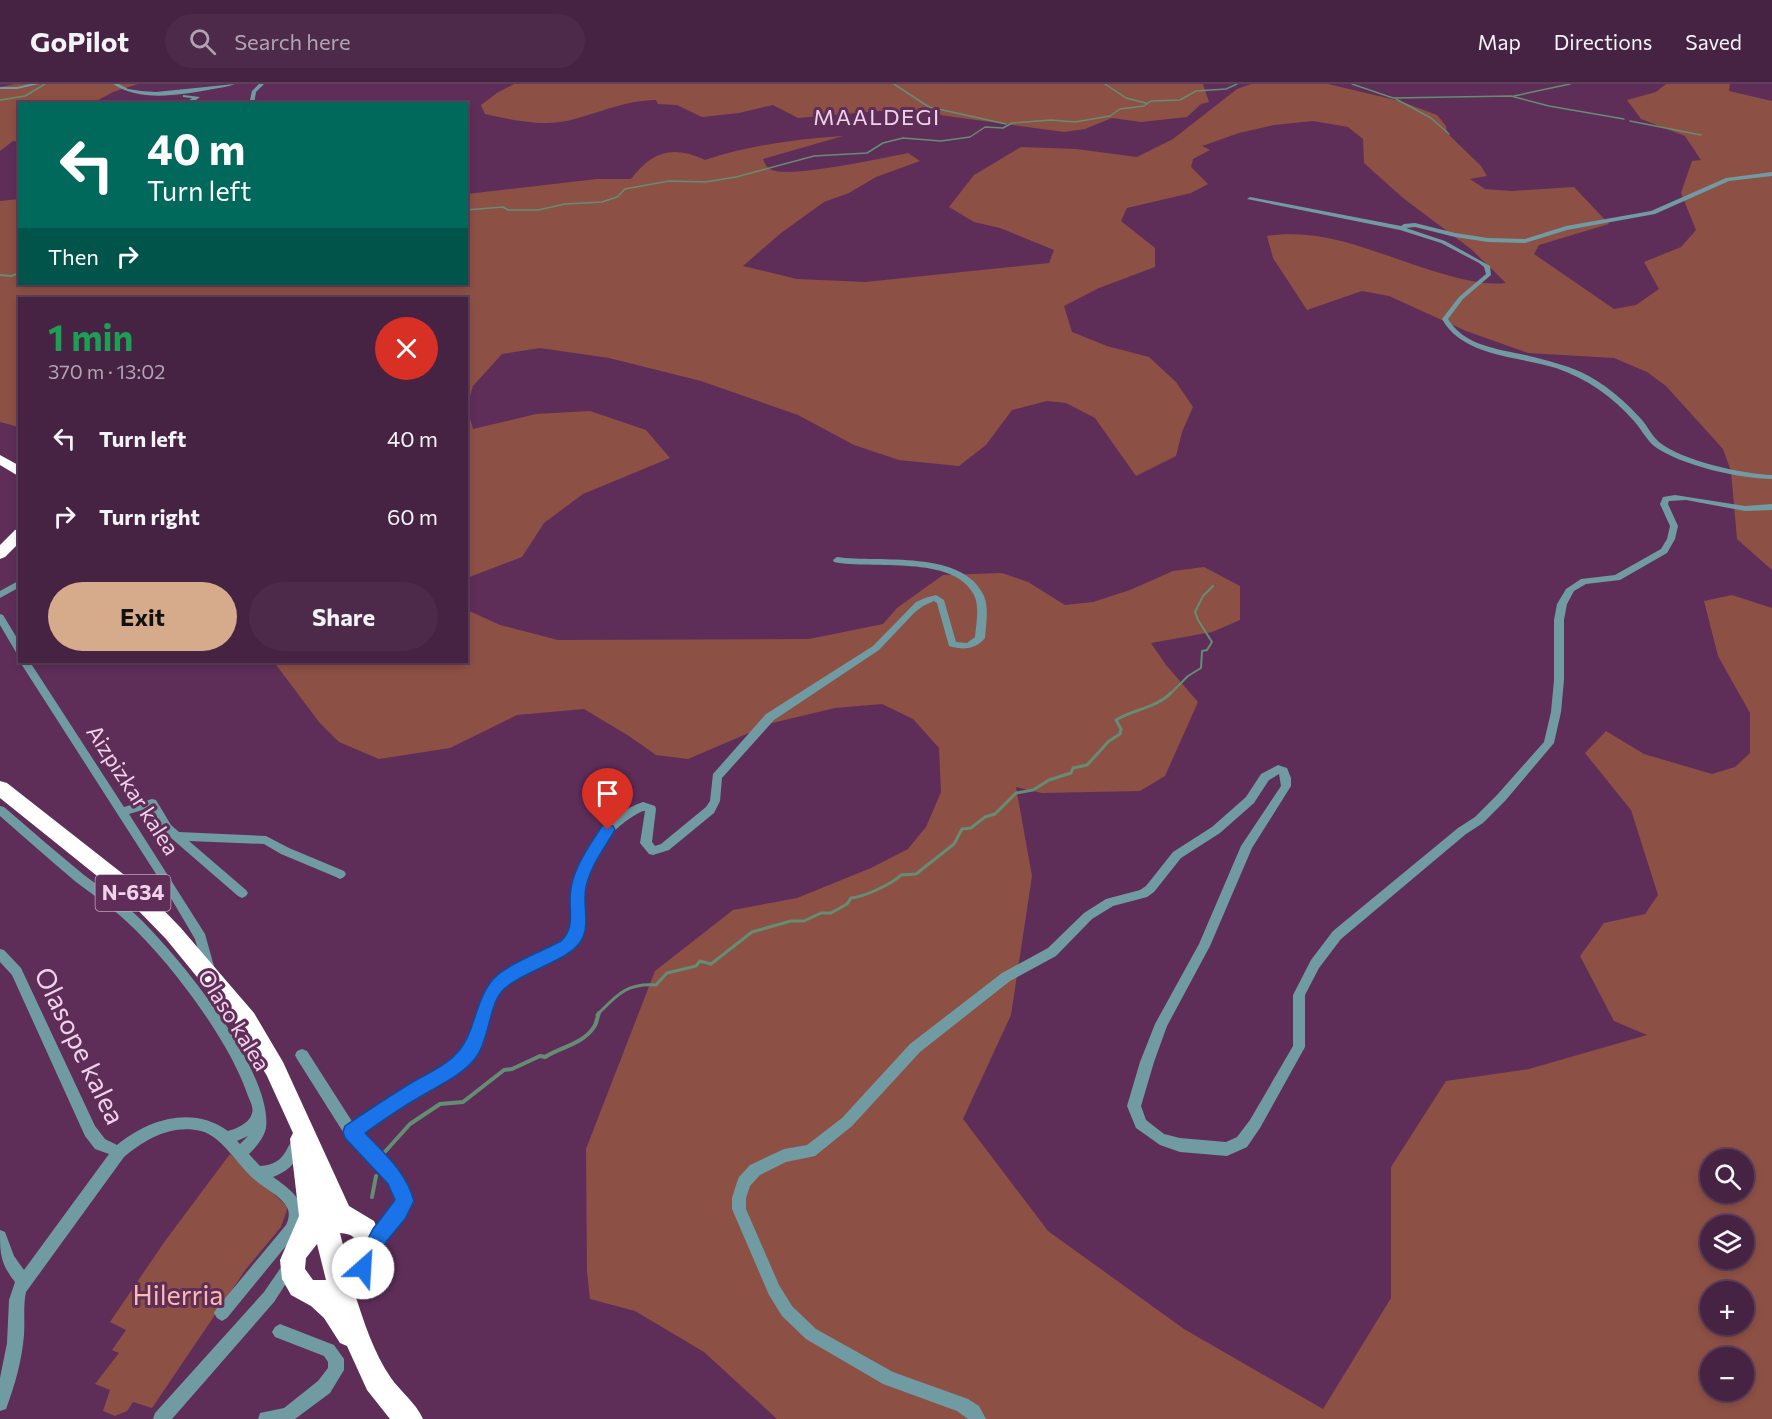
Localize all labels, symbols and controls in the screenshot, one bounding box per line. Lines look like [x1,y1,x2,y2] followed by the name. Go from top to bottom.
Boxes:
[165,14,585,68] search box
[30,24,129,58] text: GoPilot
[186,25,219,58] icon: search
[234,28,351,55] text: Search here
[1478,29,1521,54] text: Map
[1554,29,1652,54] text: Directions
[1685,29,1742,54] text: Saved
[813,103,941,130] district label: MAALDEGI
[147,122,245,174] text: 40 m
[48,126,126,204] icon: left
[147,174,251,207] text: Turn left
[111,240,144,273] icon: right
[48,243,99,270] text: Then
[48,314,133,358] text: 1 min
[375,317,438,380] button: close
[48,359,165,383] text: 370 m · 13:02
[48,422,81,455] icon: left
[99,425,186,452] text: Turn left
[387,425,438,452] text: 40 m
[48,500,81,533] icon: right
[99,503,200,530] text: Turn right
[387,503,438,530] text: 60 m
[48,582,237,651] button: Exit
[249,582,438,651] button: Share
[81,720,186,860] street label: Aizpizkar kalea
[582,768,633,830] pin
[591,777,624,810] icon: arrive
[96,875,170,911] road number: N-634
[28,961,133,1129] street label: Olasope kalea
[193,964,276,1075] street label: Olaso kalea
[1700,1149,1754,1401] map controls
[1700,1149,1754,1203] button: search
[1700,1215,1754,1269] button: layers
[331,1236,395,1300] position arrow
[133,1278,223,1311] park label: Hilerria
[1700,1281,1754,1335] button: +
[1700,1347,1754,1401] button: −

